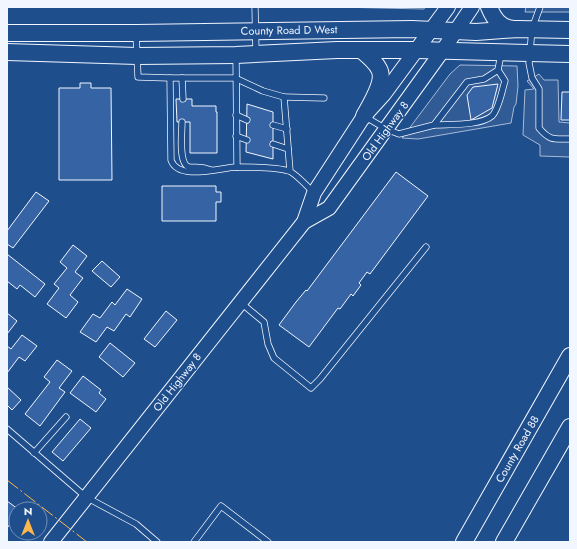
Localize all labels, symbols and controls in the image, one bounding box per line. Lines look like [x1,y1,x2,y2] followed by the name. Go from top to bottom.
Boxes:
[241,21,338,39] street label: County Road D West
[358,98,412,164] street label: Old Highway 8
[149,349,205,415] street label: Old Highway 8
[491,413,543,485] street label: County Road 88
[8,501,48,541] north arrow
[24,503,32,519] text: N

